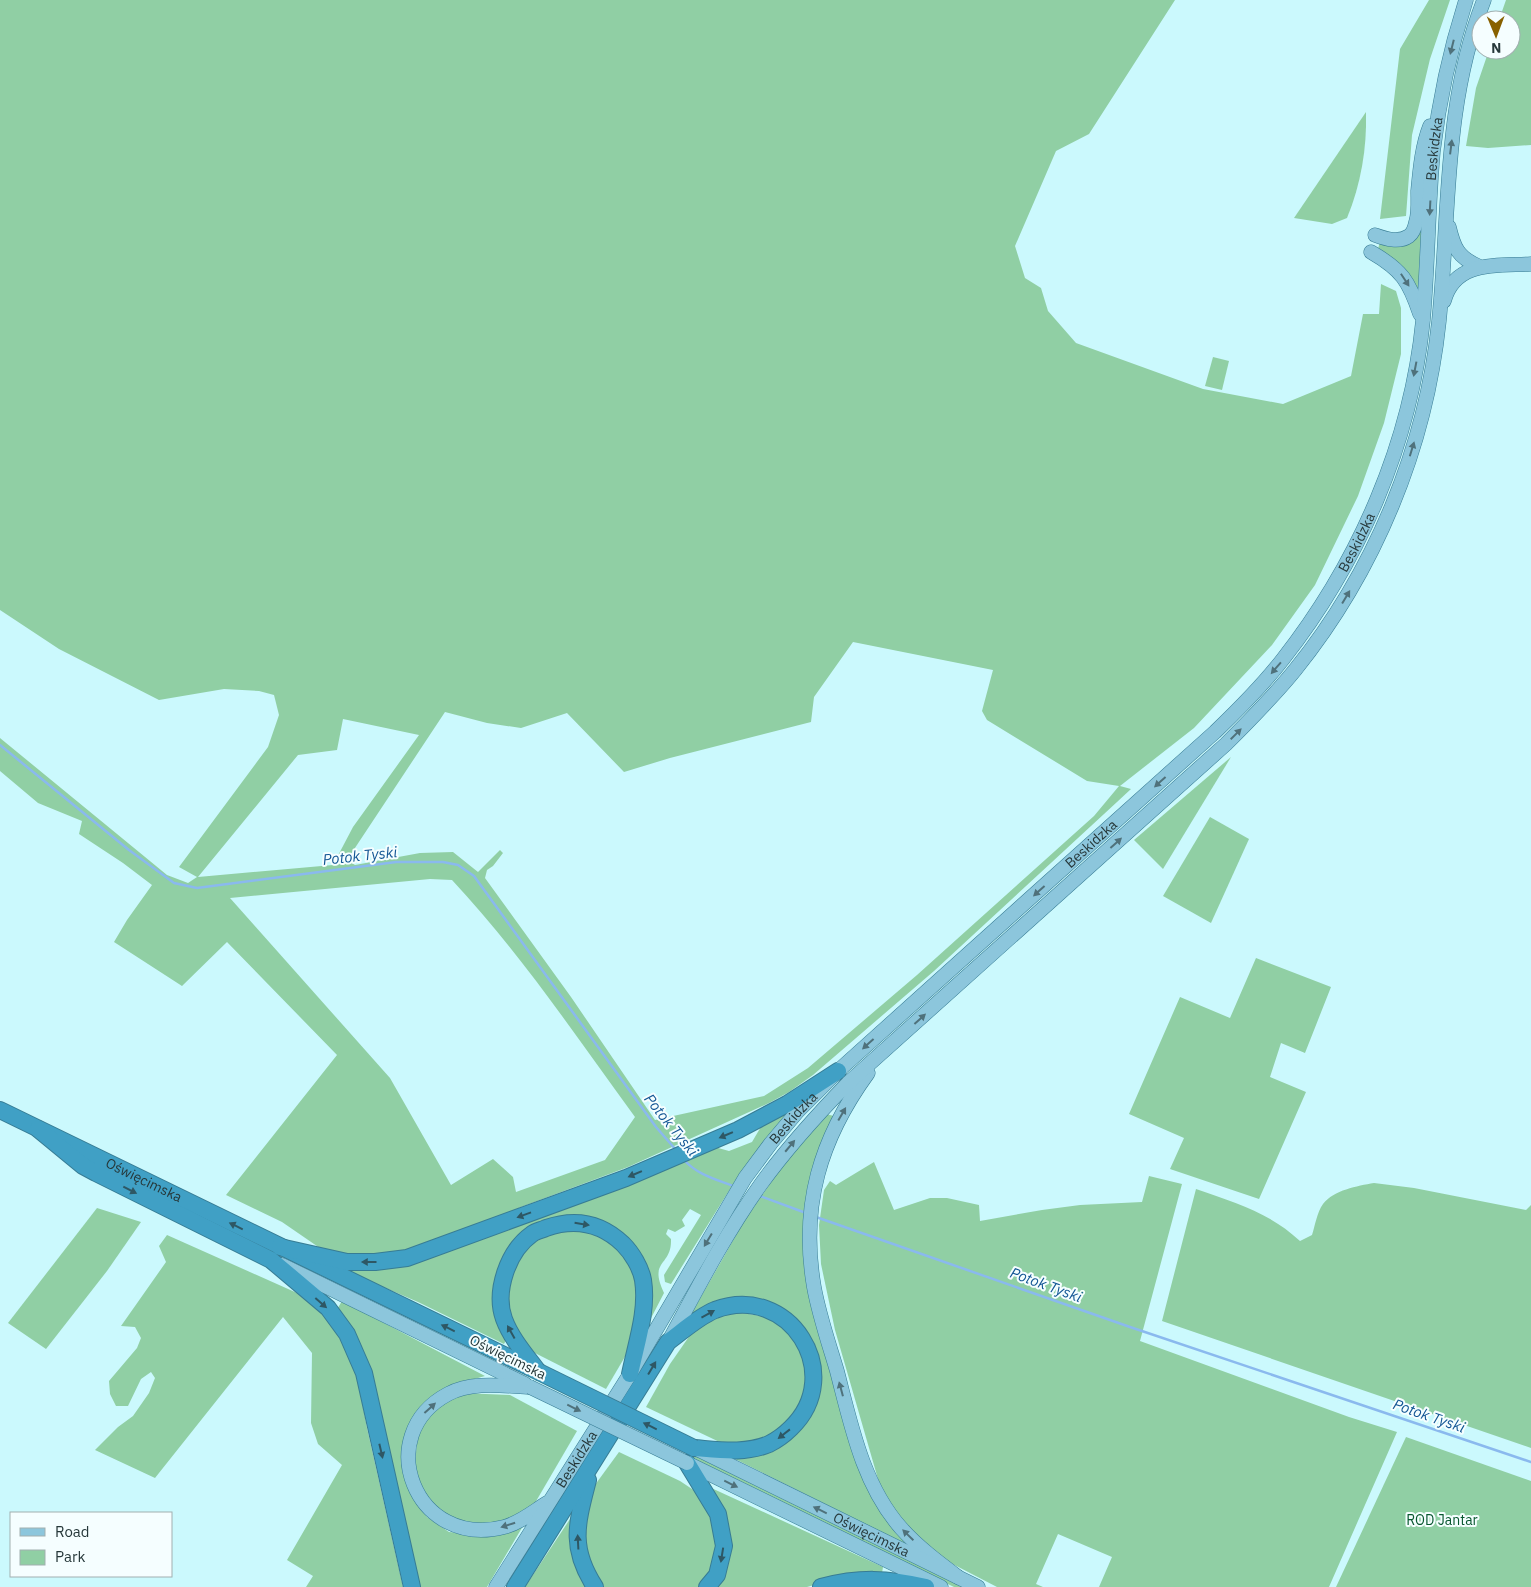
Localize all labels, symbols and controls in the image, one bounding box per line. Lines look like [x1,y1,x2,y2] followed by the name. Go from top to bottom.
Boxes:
[1471,10,1521,60] north arrow
[1491,39,1501,57] text: N
[1448,40,1456,55] one-way arrow
[1422,115,1447,181] street label: Beskidzka
[1447,138,1455,154] one-way arrow
[1425,200,1433,216] one-way arrow
[1400,273,1410,287] one-way arrow
[1411,361,1419,377] one-way arrow
[1409,442,1417,457] one-way arrow
[1334,509,1379,575] street label: Beskidzka
[1341,590,1350,603] one-way arrow
[1270,662,1281,675] one-way arrow
[1230,728,1242,740] one-way arrow
[1155,776,1167,788] one-way arrow
[1061,815,1121,872] street label: Beskidzka
[1109,837,1121,849] one-way arrow
[322,842,398,869] water label: Potok Tyski
[1034,885,1046,897] one-way arrow
[913,1013,926,1024] one-way arrow
[861,1039,874,1050] one-way arrow
[765,1088,821,1148] street label: Beskidzka
[640,1090,702,1160] water label: Potok Tyski
[837,1107,846,1120] one-way arrow
[719,1132,733,1140] one-way arrow
[785,1139,796,1152] one-way arrow
[103,1154,186,1206] street label: Oświęcimska
[627,1170,642,1178] one-way arrow
[123,1186,138,1195] one-way arrow
[516,1211,531,1219] one-way arrow
[575,1220,591,1228] one-way arrow
[229,1222,243,1230] one-way arrow
[703,1233,712,1246] one-way arrow
[361,1258,377,1266] one-way arrow
[1008,1263,1085,1306] water label: Potok Tyski
[315,1297,327,1309] one-way arrow
[700,1310,715,1318] one-way arrow
[441,1323,455,1331] one-way arrow
[506,1326,515,1339] one-way arrow
[467,1331,550,1383] street label: Oświęcimska
[648,1362,657,1375] one-way arrow
[837,1381,845,1396] one-way arrow
[1391,1394,1468,1437] water label: Potok Tyski
[424,1402,436,1414] one-way arrow
[567,1404,581,1412] one-way arrow
[643,1422,658,1431] one-way arrow
[552,1427,601,1491] street label: Beskidzka
[778,1428,791,1439] one-way arrow
[377,1443,385,1458] one-way arrow
[723,1480,738,1488] one-way arrow
[813,1506,827,1514] one-way arrow
[830,1508,913,1561] street label: Oświęcimska
[1406,1511,1478,1529] park label: ROD Jantar
[10,1512,172,1577] legend
[55,1522,90,1541] text: Road
[500,1522,515,1529] one-way arrow
[902,1529,914,1541] one-way arrow
[574,1534,582,1550] one-way arrow
[55,1547,85,1566] text: Park
[718,1547,726,1563] one-way arrow

